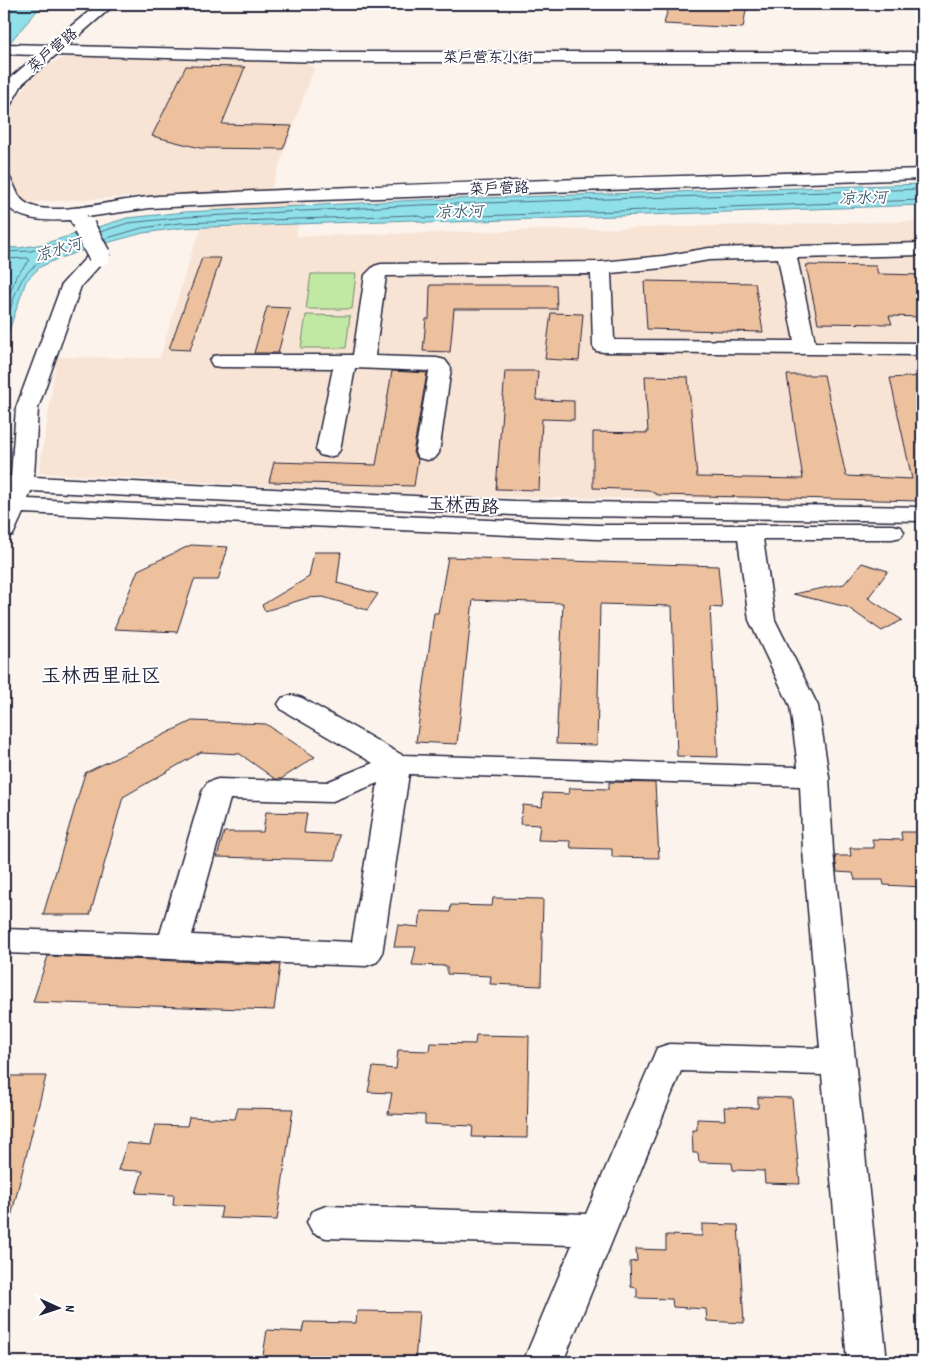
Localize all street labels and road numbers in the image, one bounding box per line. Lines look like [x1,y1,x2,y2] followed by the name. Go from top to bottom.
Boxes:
[23,24,83,79] street label: 菜户营路
[443,48,533,70] street label: 菜户营东小街
[469,178,529,202] street label: 菜户营路
[426,493,499,522] street label: 玉林西路

